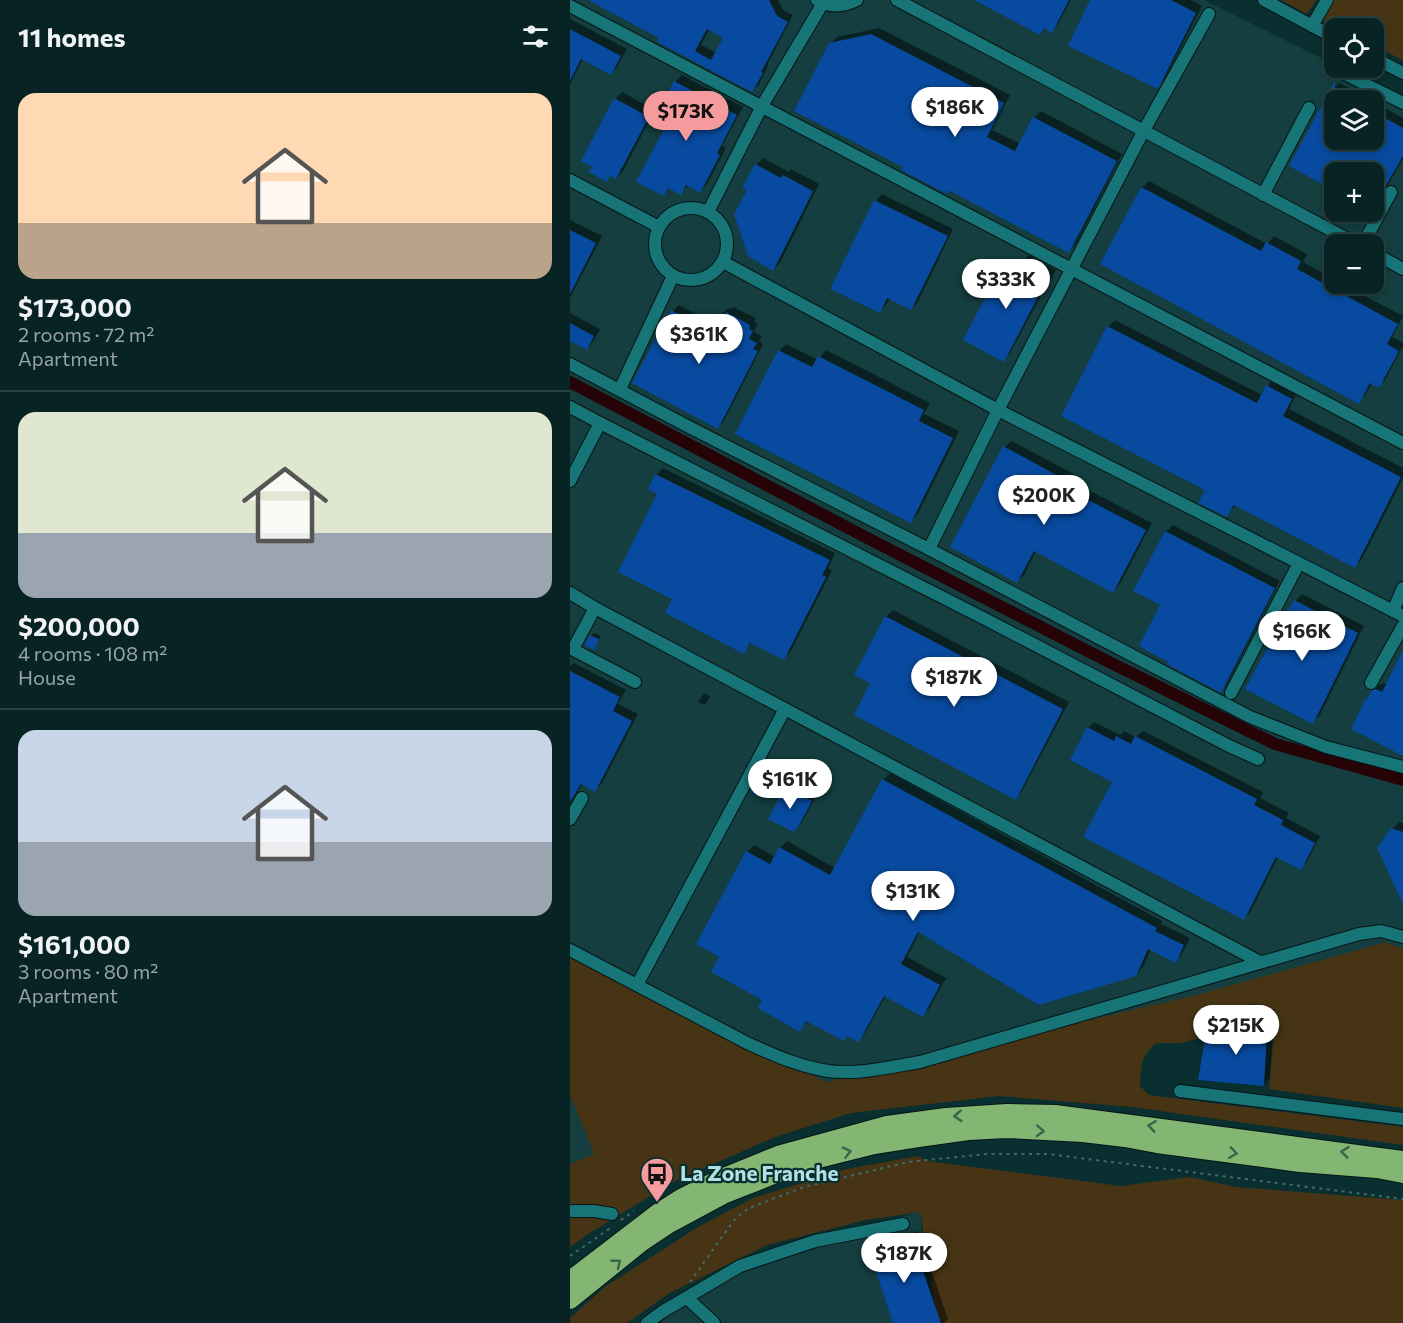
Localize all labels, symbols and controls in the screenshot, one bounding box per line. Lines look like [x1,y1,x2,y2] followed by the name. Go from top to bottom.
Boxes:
[1324,18,1384,294] map controls
[1324,18,1384,78] button: locate
[519,20,552,53] icon: filters
[18,21,126,52] text: 11 homes
[913,87,997,138] pin: $186K
[1324,90,1384,150] button: layers
[644,91,728,142] pin: $173K
[925,94,985,118] text: $186K
[657,98,715,122] text: $173K
[231,132,339,240] icon: home
[1324,162,1384,222] button: +
[1324,234,1384,294] button: −
[964,259,1048,310] pin: $333K
[976,266,1036,290] text: $333K
[18,291,132,322] text: $173,000
[657,314,741,365] pin: $361K
[670,321,728,345] text: $361K
[18,322,154,346] text: 2 rooms · 72 m²
[18,346,118,370] text: Apartment
[231,451,339,559] icon: home
[1002,475,1086,526] pin: $200K
[1012,482,1076,506] text: $200K
[18,610,140,641] text: $200,000
[1260,611,1344,662] pin: $166K
[1272,618,1332,642] text: $166K
[18,641,167,665] text: 4 rooms · 108 m²
[912,657,996,708] pin: $187K
[925,664,983,688] text: $187K
[18,665,76,689] text: House
[748,759,832,810] pin: $161K
[762,766,818,790] text: $161K
[231,769,339,877] icon: home
[871,871,955,922] pin: $131K
[885,878,941,902] text: $131K
[18,928,130,959] text: $161,000
[18,959,158,983] text: 3 rooms · 80 m²
[18,983,118,1007] text: Apartment
[1194,1005,1278,1056] pin: $215K
[1207,1012,1265,1036] text: $215K
[953,1110,962,1123] one-way arrow
[1147,1120,1156,1133] one-way arrow
[1035,1124,1044,1137] one-way arrow
[841,1146,851,1159] one-way arrow
[1340,1146,1350,1159] one-way arrow
[1229,1147,1238,1159] one-way arrow
[639,1156,675,1203] bus stop icon: La Zone Franche
[680,1160,838,1185] place label: La Zone Franche
[862,1233,946,1284] pin: $187K
[875,1240,933,1264] text: $187K
[610,1260,621,1271] one-way arrow

